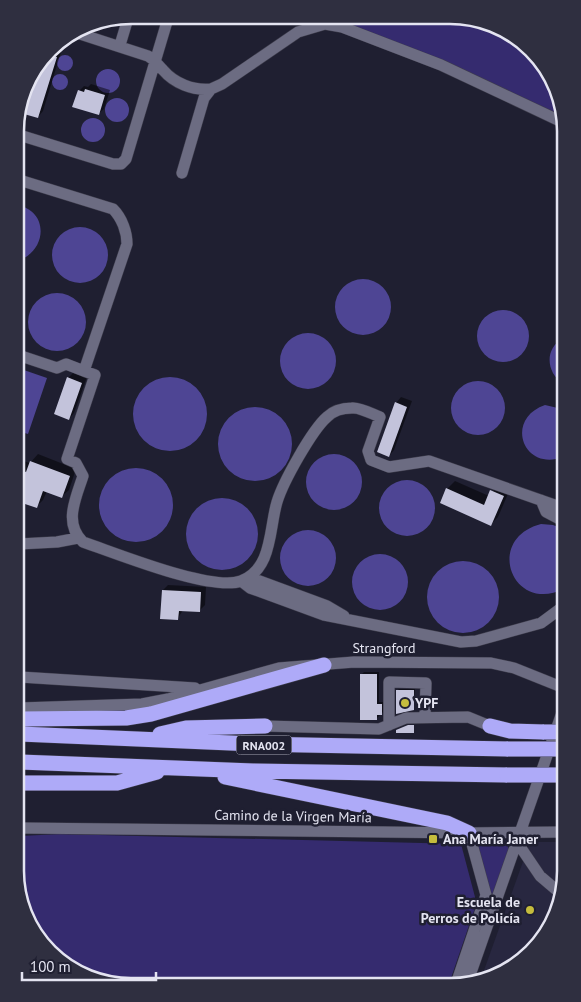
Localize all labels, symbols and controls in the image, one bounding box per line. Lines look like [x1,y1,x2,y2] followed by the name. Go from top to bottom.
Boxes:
[352,639,416,657] street label: Strangford
[414,694,438,712] place label: YPF
[399,697,411,709] marker: YPF
[236,736,292,754] road number: RNA002
[214,806,372,826] street label: Camino de la Virgen María
[443,830,538,848] place label: Ana María Janer
[427,833,439,845] marker: Ana María Janer
[421,893,520,927] place label: Escuela de Perros de Policía
[524,904,536,916] marker: Escuela de Perros de Policía
[22,950,156,982] scale bar
[30,957,71,976] text: 100 m

